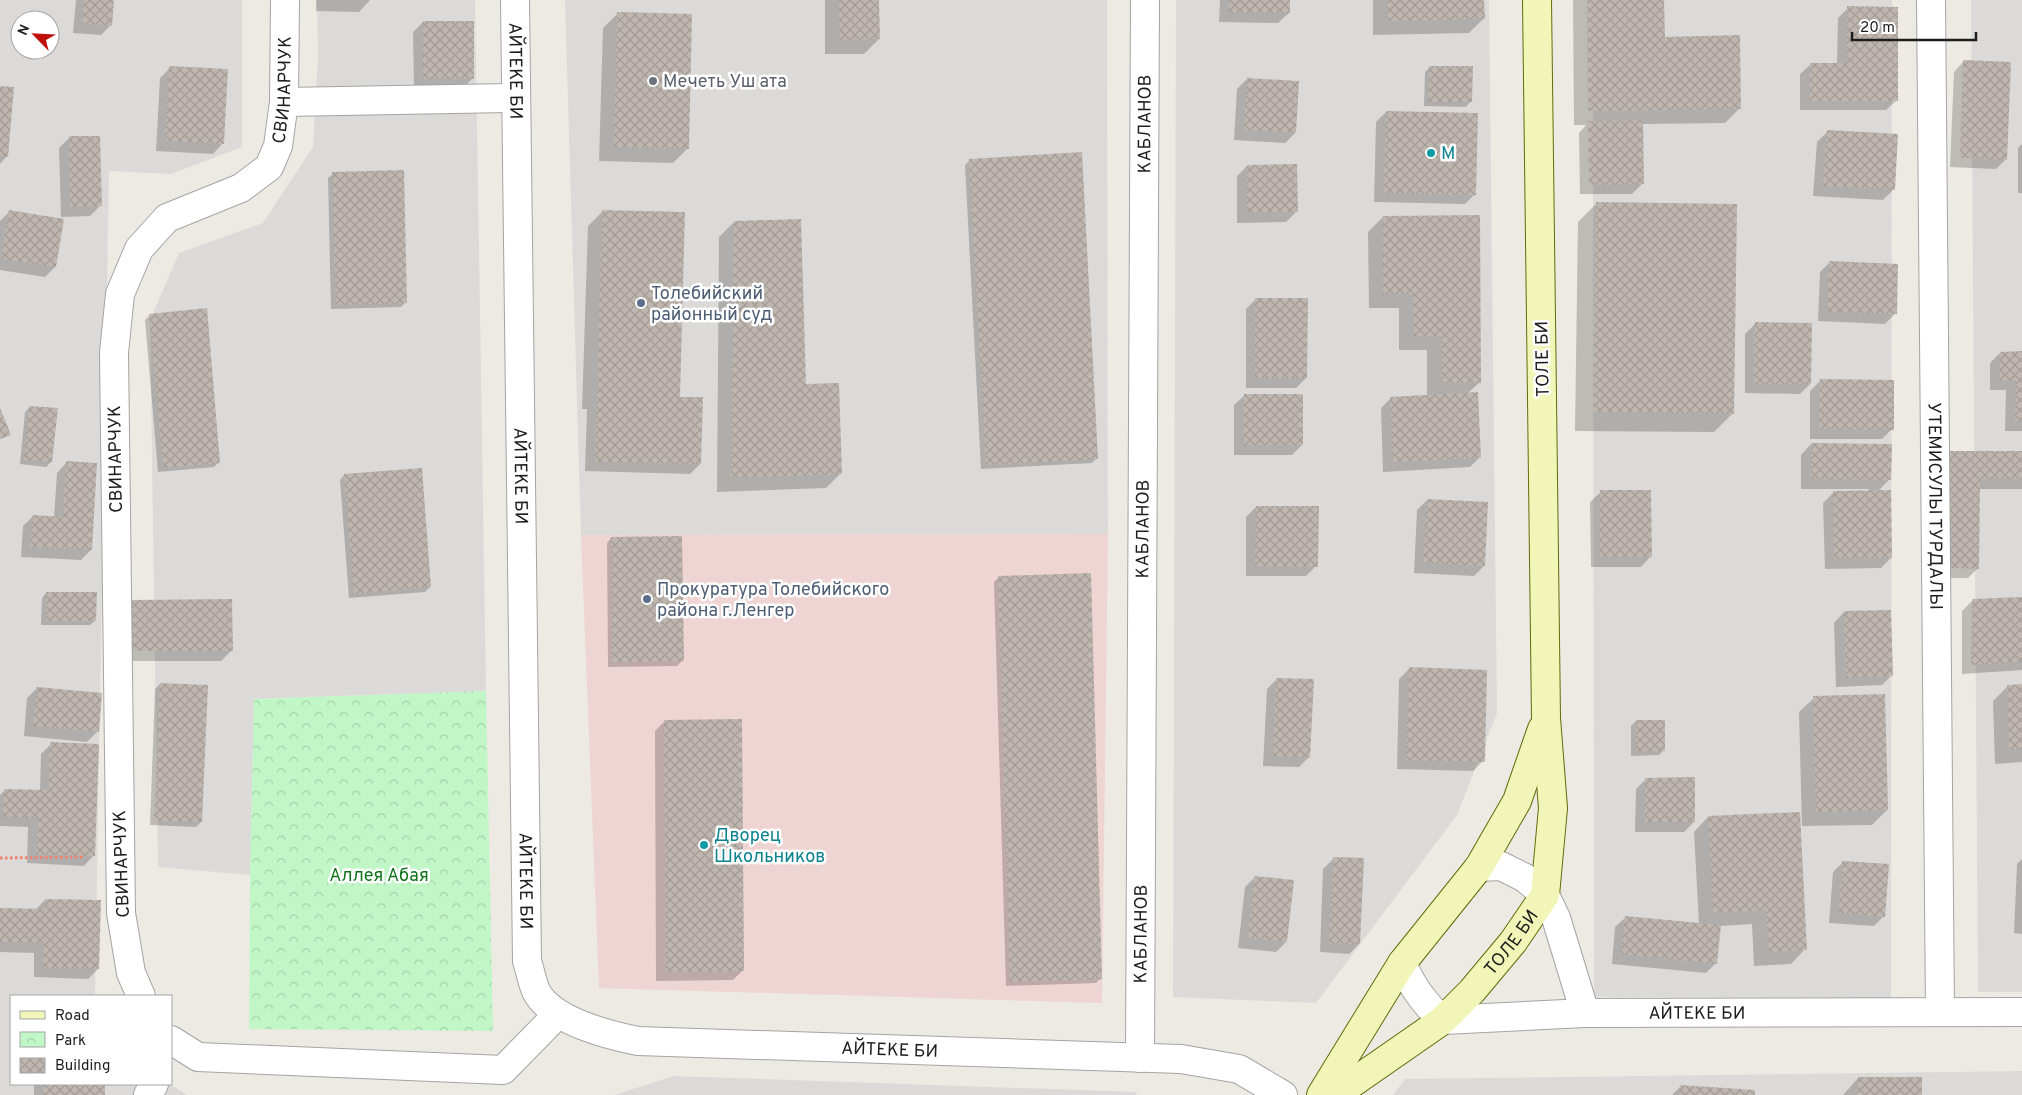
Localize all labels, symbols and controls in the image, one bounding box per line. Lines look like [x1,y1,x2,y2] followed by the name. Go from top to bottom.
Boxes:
[10,10,60,60] north arrow
[1852,10,1976,42] scale bar
[1860,19,1895,38] text: 20 m
[15,22,34,38] text: N
[502,22,528,120] street label: АЙТЕКЕ БИ
[268,36,298,145] street label: СВИНАРЧУК
[663,71,787,94] place label: Мечеть Уш ата
[647,75,659,87] marker: Мечеть Уш ата
[1134,75,1158,174] street label: КАБЛАНОВ
[1441,143,1455,166] place label: M
[1425,147,1437,159] marker: M
[651,283,772,327] place label: Толебийский районный суд
[635,297,647,309] marker: Толебийский районный суд
[1531,321,1556,397] street label: ТОЛЕ БИ
[1922,402,1946,610] street label: УТЕМИСУЛЫ ТУРДАЛЫ
[104,405,129,513] street label: СВИНАРЧУК
[507,427,533,525] street label: АЙТЕКЕ БИ
[1132,480,1156,579] street label: КАБЛАНОВ
[657,579,889,623] place label: Прокуратура Толебийского района г.Ленгер
[641,593,653,605] marker: Прокуратура Толебийского района г.Ленгер
[109,810,136,918] street label: СВИНАРЧУК
[714,825,825,869] place label: Дворец Школьников
[512,832,538,930] street label: АЙТЕКЕ БИ
[698,839,710,851] marker: Дворец Школьников
[329,865,429,888] park label: Аллея Абая
[1130,885,1154,984] street label: КАБЛАНОВ
[1480,906,1544,981] street label: ТОЛЕ БИ
[10,995,172,1085] legend
[1648,1001,1745,1026] street label: АЙТЕКЕ БИ
[55,1007,90,1026] text: Road
[55,1032,86,1051] text: Park
[841,1036,939,1064] street label: АЙТЕКЕ БИ
[55,1057,110,1076] text: Building

